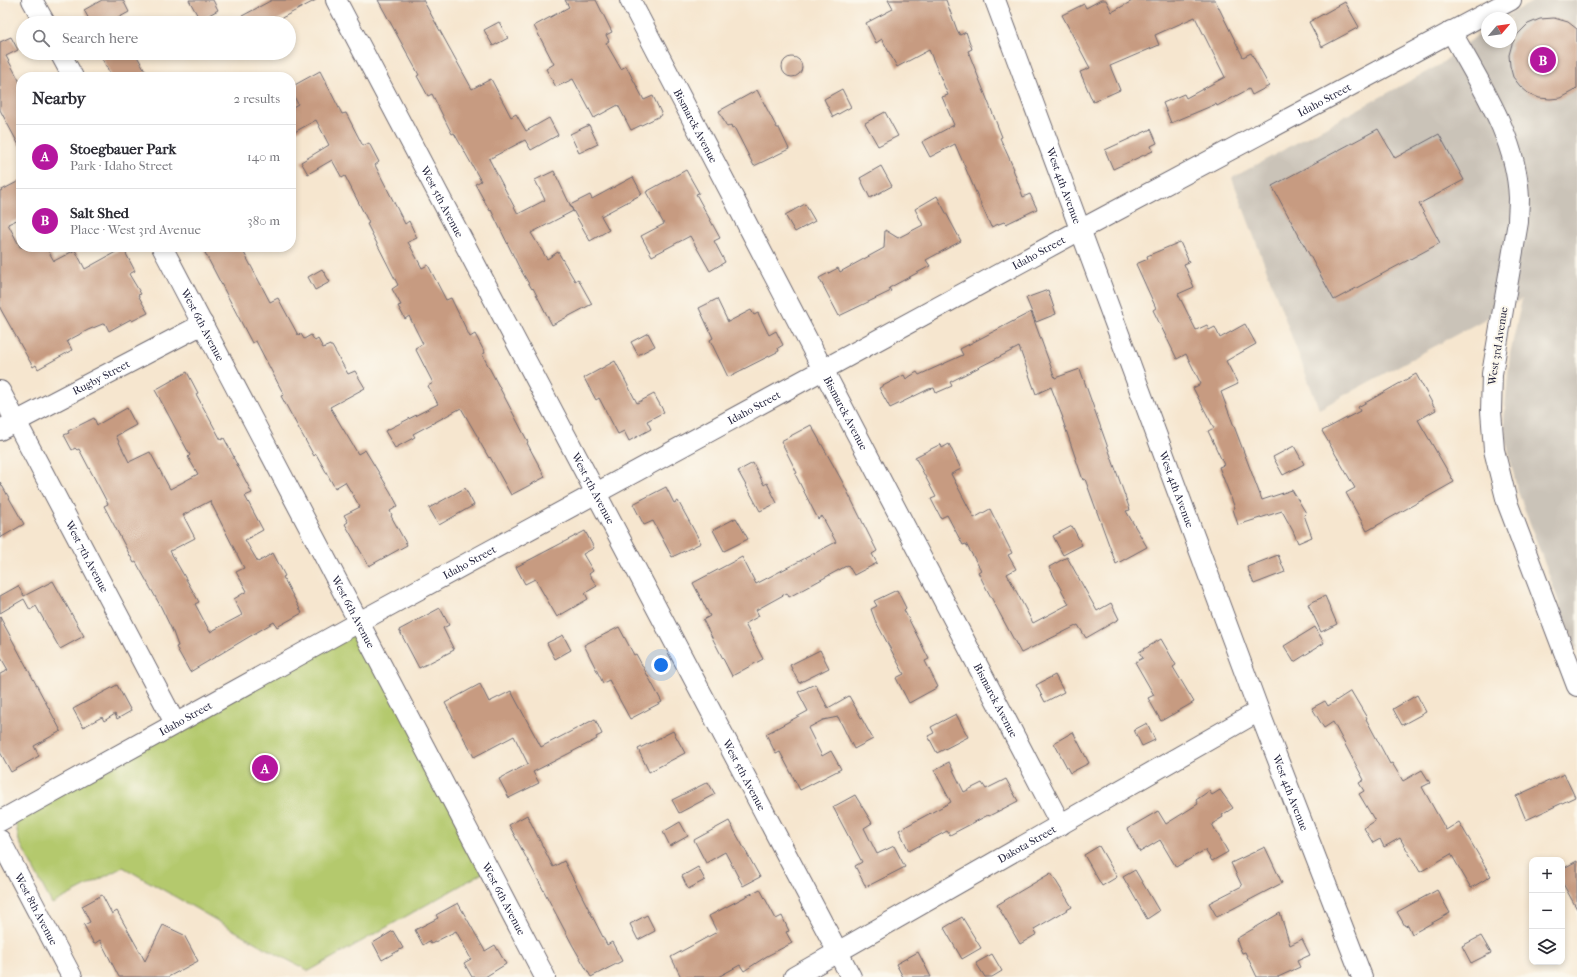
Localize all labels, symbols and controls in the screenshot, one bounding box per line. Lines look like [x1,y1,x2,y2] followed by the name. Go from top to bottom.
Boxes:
[1481,12,1517,48] north arrow
[16,16,296,60] search box
[30,27,52,49] icon: search
[62,29,138,47] text: Search here
[1530,45,1556,75] pin: B
[1295,80,1353,119] street label: Idaho Street
[671,87,721,166] street label: Bismarck Avenue
[32,88,86,108] text: Nearby
[234,91,280,106] text: 2 results
[70,140,176,158] text: Stoegbauer Park
[1043,145,1084,226] street label: West 4th Avenue
[41,149,49,164] text: A
[247,149,280,164] text: 140 m
[70,158,173,173] text: Park · Idaho Street
[418,163,467,240] street label: West 5th Avenue
[70,204,129,222] text: Salt Shed
[41,213,49,228] text: B
[247,213,280,228] text: 380 m
[70,222,201,237] text: Place · West 3rd Avenue
[1010,233,1067,272] street label: Idaho Street
[178,286,227,364] street label: West 6th Avenue
[1485,306,1511,387] street label: West 3rd Avenue
[70,357,132,398] street label: Rugby Street
[821,374,871,453] street label: Bismarck Avenue
[725,388,783,427] street label: Idaho Street
[1156,448,1197,530] street label: West 4th Avenue
[569,450,618,527] street label: West 5th Avenue
[63,517,112,595] street label: West 7th Avenue
[441,542,498,582] street label: Idaho Street
[329,573,378,651] street label: West 6th Avenue
[651,655,671,675] your location
[971,661,1021,740] street label: Bismarck Avenue
[157,698,214,738] street label: Idaho Street
[720,736,769,813] street label: West 5th Avenue
[1270,752,1311,833] street label: West 4th Avenue
[252,753,278,783] pin: A
[995,822,1058,866] street label: Dakota Street
[1529,857,1565,965] map controls
[1529,857,1565,893] button: +
[479,859,529,938] street label: West 6th Avenue
[12,870,61,948] street label: West 8th Avenue
[1529,893,1565,929] button: −
[1529,929,1565,965] button: layers

